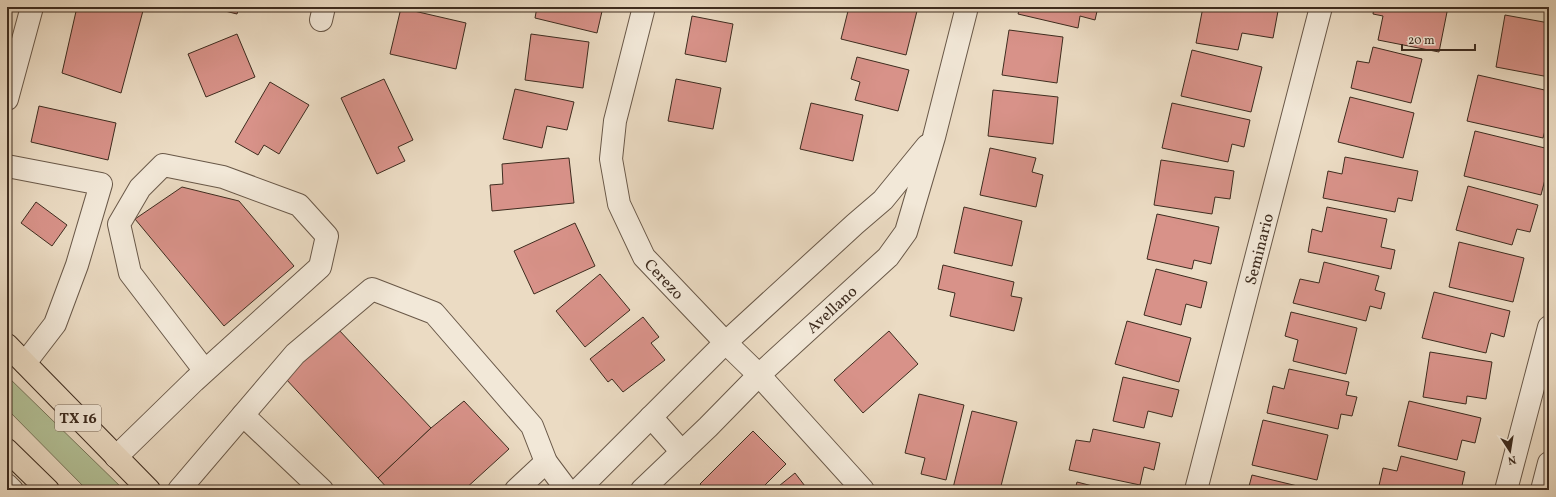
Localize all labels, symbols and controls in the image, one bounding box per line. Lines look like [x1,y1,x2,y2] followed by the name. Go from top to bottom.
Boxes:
[1402,26,1475,52] scale bar
[1408,33,1435,49] text: 20 m
[1241,211,1280,288] street label: Seminario
[638,255,688,305] street label: Cerezo
[802,281,863,339] street label: Avellano
[55,405,101,431] road number: TX 16
[1490,431,1530,471] north arrow
[1506,451,1517,467] text: N

